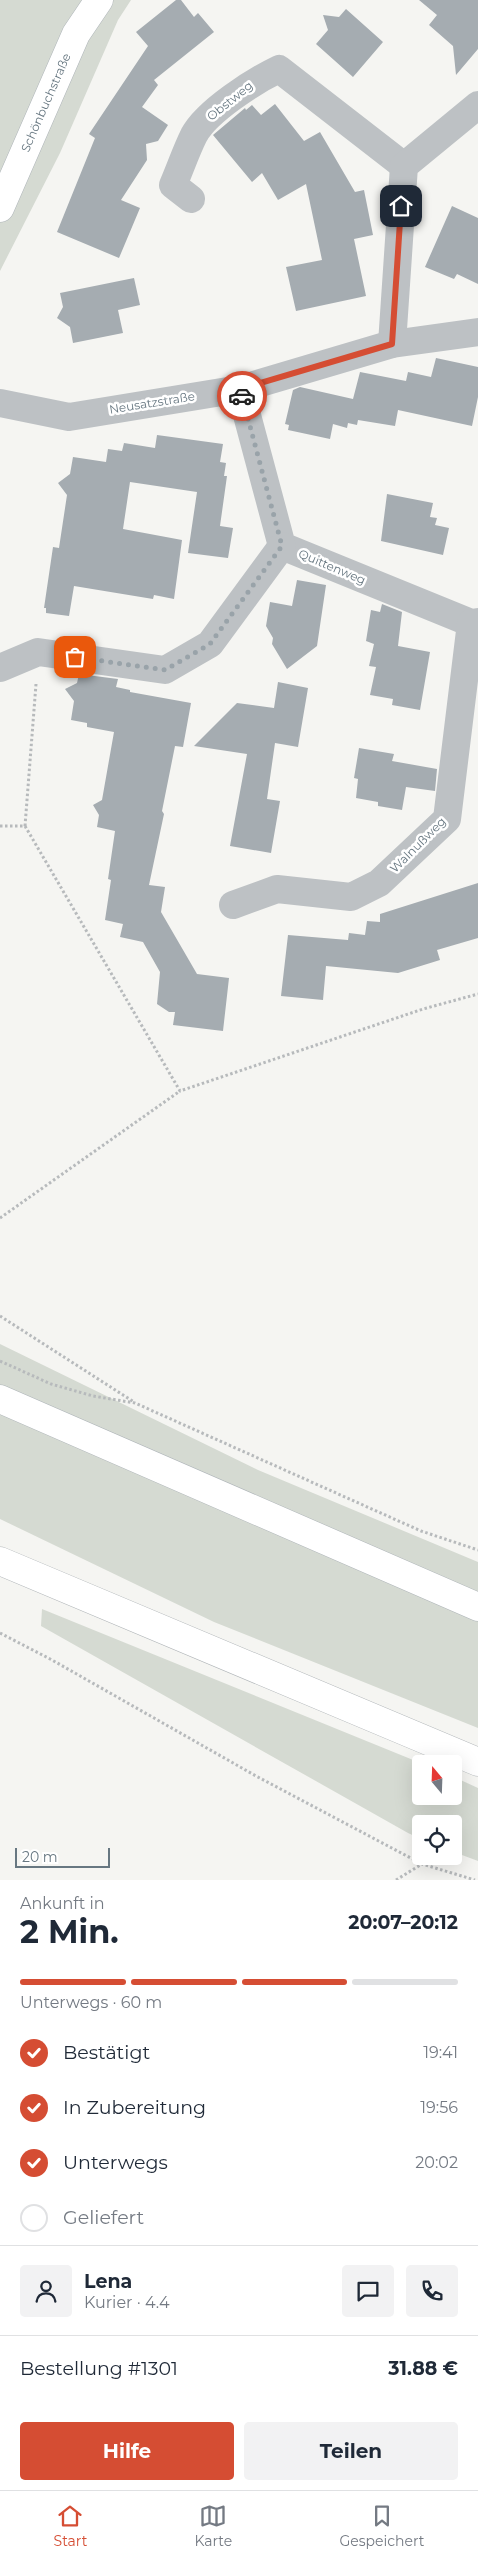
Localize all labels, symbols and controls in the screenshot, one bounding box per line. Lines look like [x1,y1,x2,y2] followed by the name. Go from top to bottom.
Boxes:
[17,51,74,154] street label: Schönbuchstraße
[204,78,256,124] street label: Obstweg
[380,185,422,227] pin
[387,192,415,220] icon: home
[217,371,267,421] courier
[228,382,256,410] icon: car
[108,388,196,417] street label: Neusatzstraße
[296,546,368,587] street label: Quittenweg
[54,636,96,678] pin
[61,643,89,671] icon: bag
[387,814,449,876] street label: Walnußweg
[412,1755,462,1805] north arrow
[412,1755,462,1865] map controls
[412,1815,462,1865] button: locate
[15,1845,110,1868] scale bar
[22,1848,58,1866] text: 20 m
[20,1894,105,1913] text: Ankunft in
[348,1911,458,1934] text: 20:07–20:12
[20,1912,119,1951] text: 2 Min.
[20,1993,162,2012] text: Unterwegs · 60 m
[20,2039,48,2067] icon: check
[63,2041,150,2064] text: Bestätigt
[423,2043,458,2062] text: 19:41
[20,2094,48,2122] icon: check
[63,2096,206,2119] text: In Zubereitung
[420,2098,458,2117] text: 19:56
[20,2149,48,2177] icon: check
[63,2151,168,2174] text: Unterwegs
[415,2153,458,2172] text: 20:02
[63,2206,144,2229] text: Geliefert
[20,2265,72,2317] button: person
[342,2265,394,2317] button: chat
[406,2265,458,2317] button: phone
[84,2270,132,2293] text: Lena
[84,2293,170,2312] text: Kurier · 4.4
[20,2357,178,2380] text: Bestellung #1301
[388,2357,458,2380] text: 31.88 €
[20,2422,234,2480] button: Hilfe
[244,2422,458,2480] button: Teilen
[54,2502,87,2550] tab: Start
[195,2502,232,2550] tab: Karte
[339,2502,424,2550] tab: Gespeichert

